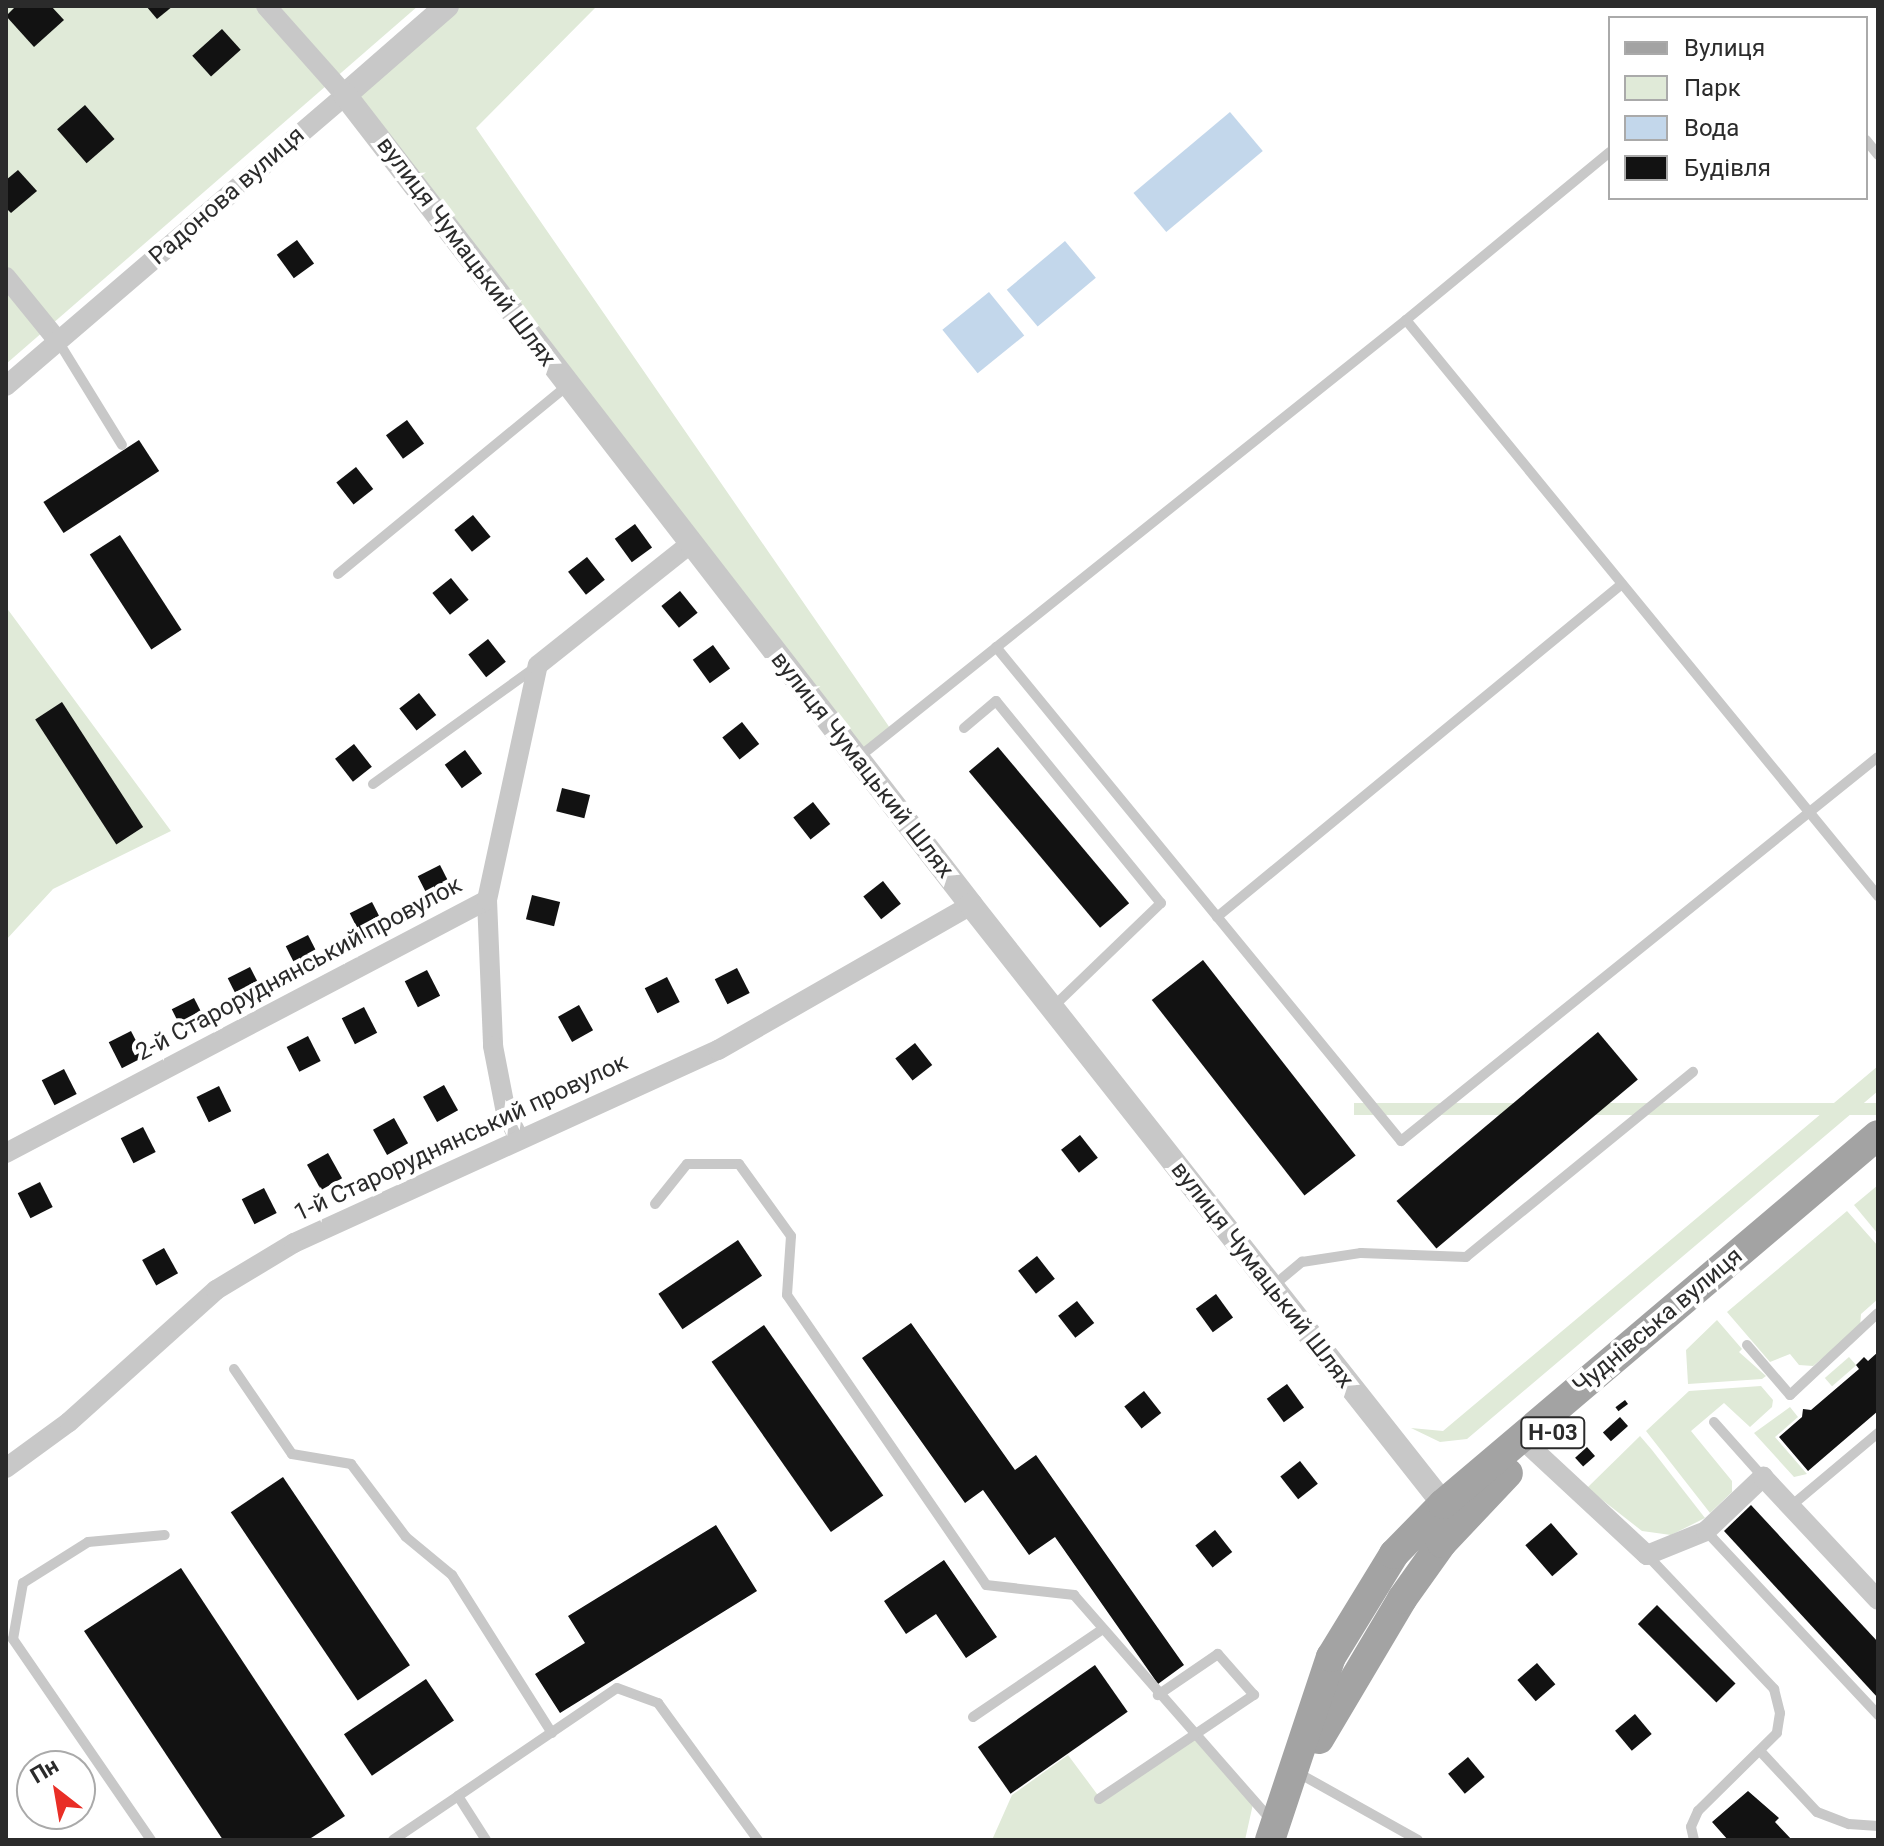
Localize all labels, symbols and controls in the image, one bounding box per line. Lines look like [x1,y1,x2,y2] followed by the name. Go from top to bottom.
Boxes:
[1608,16,1868,200] legend
[1684,34,1765,62] text: Вулиця
[1684,74,1741,102] text: Парк
[1684,114,1739,142] text: Вода
[144,121,310,271] street label: Радонова вулиця
[370,132,562,372] street label: вулиця Чумацький Шлях
[1684,154,1771,182] text: Будівля
[764,646,960,884] street label: вулиця Чумацький Шлях
[131,871,467,1067] street label: 2-й Староруднянський провулок
[290,1048,632,1228] street label: 1-й Староруднянський провулок
[1164,1156,1360,1394] street label: вулиця Чумацький Шлях
[1567,1242,1749,1400] street label: Чуднівська вулиця
[1519,1415,1587,1451] road number: Н-03
[16,1750,96,1830] north arrow
[26,1753,63,1789] text: Пн

